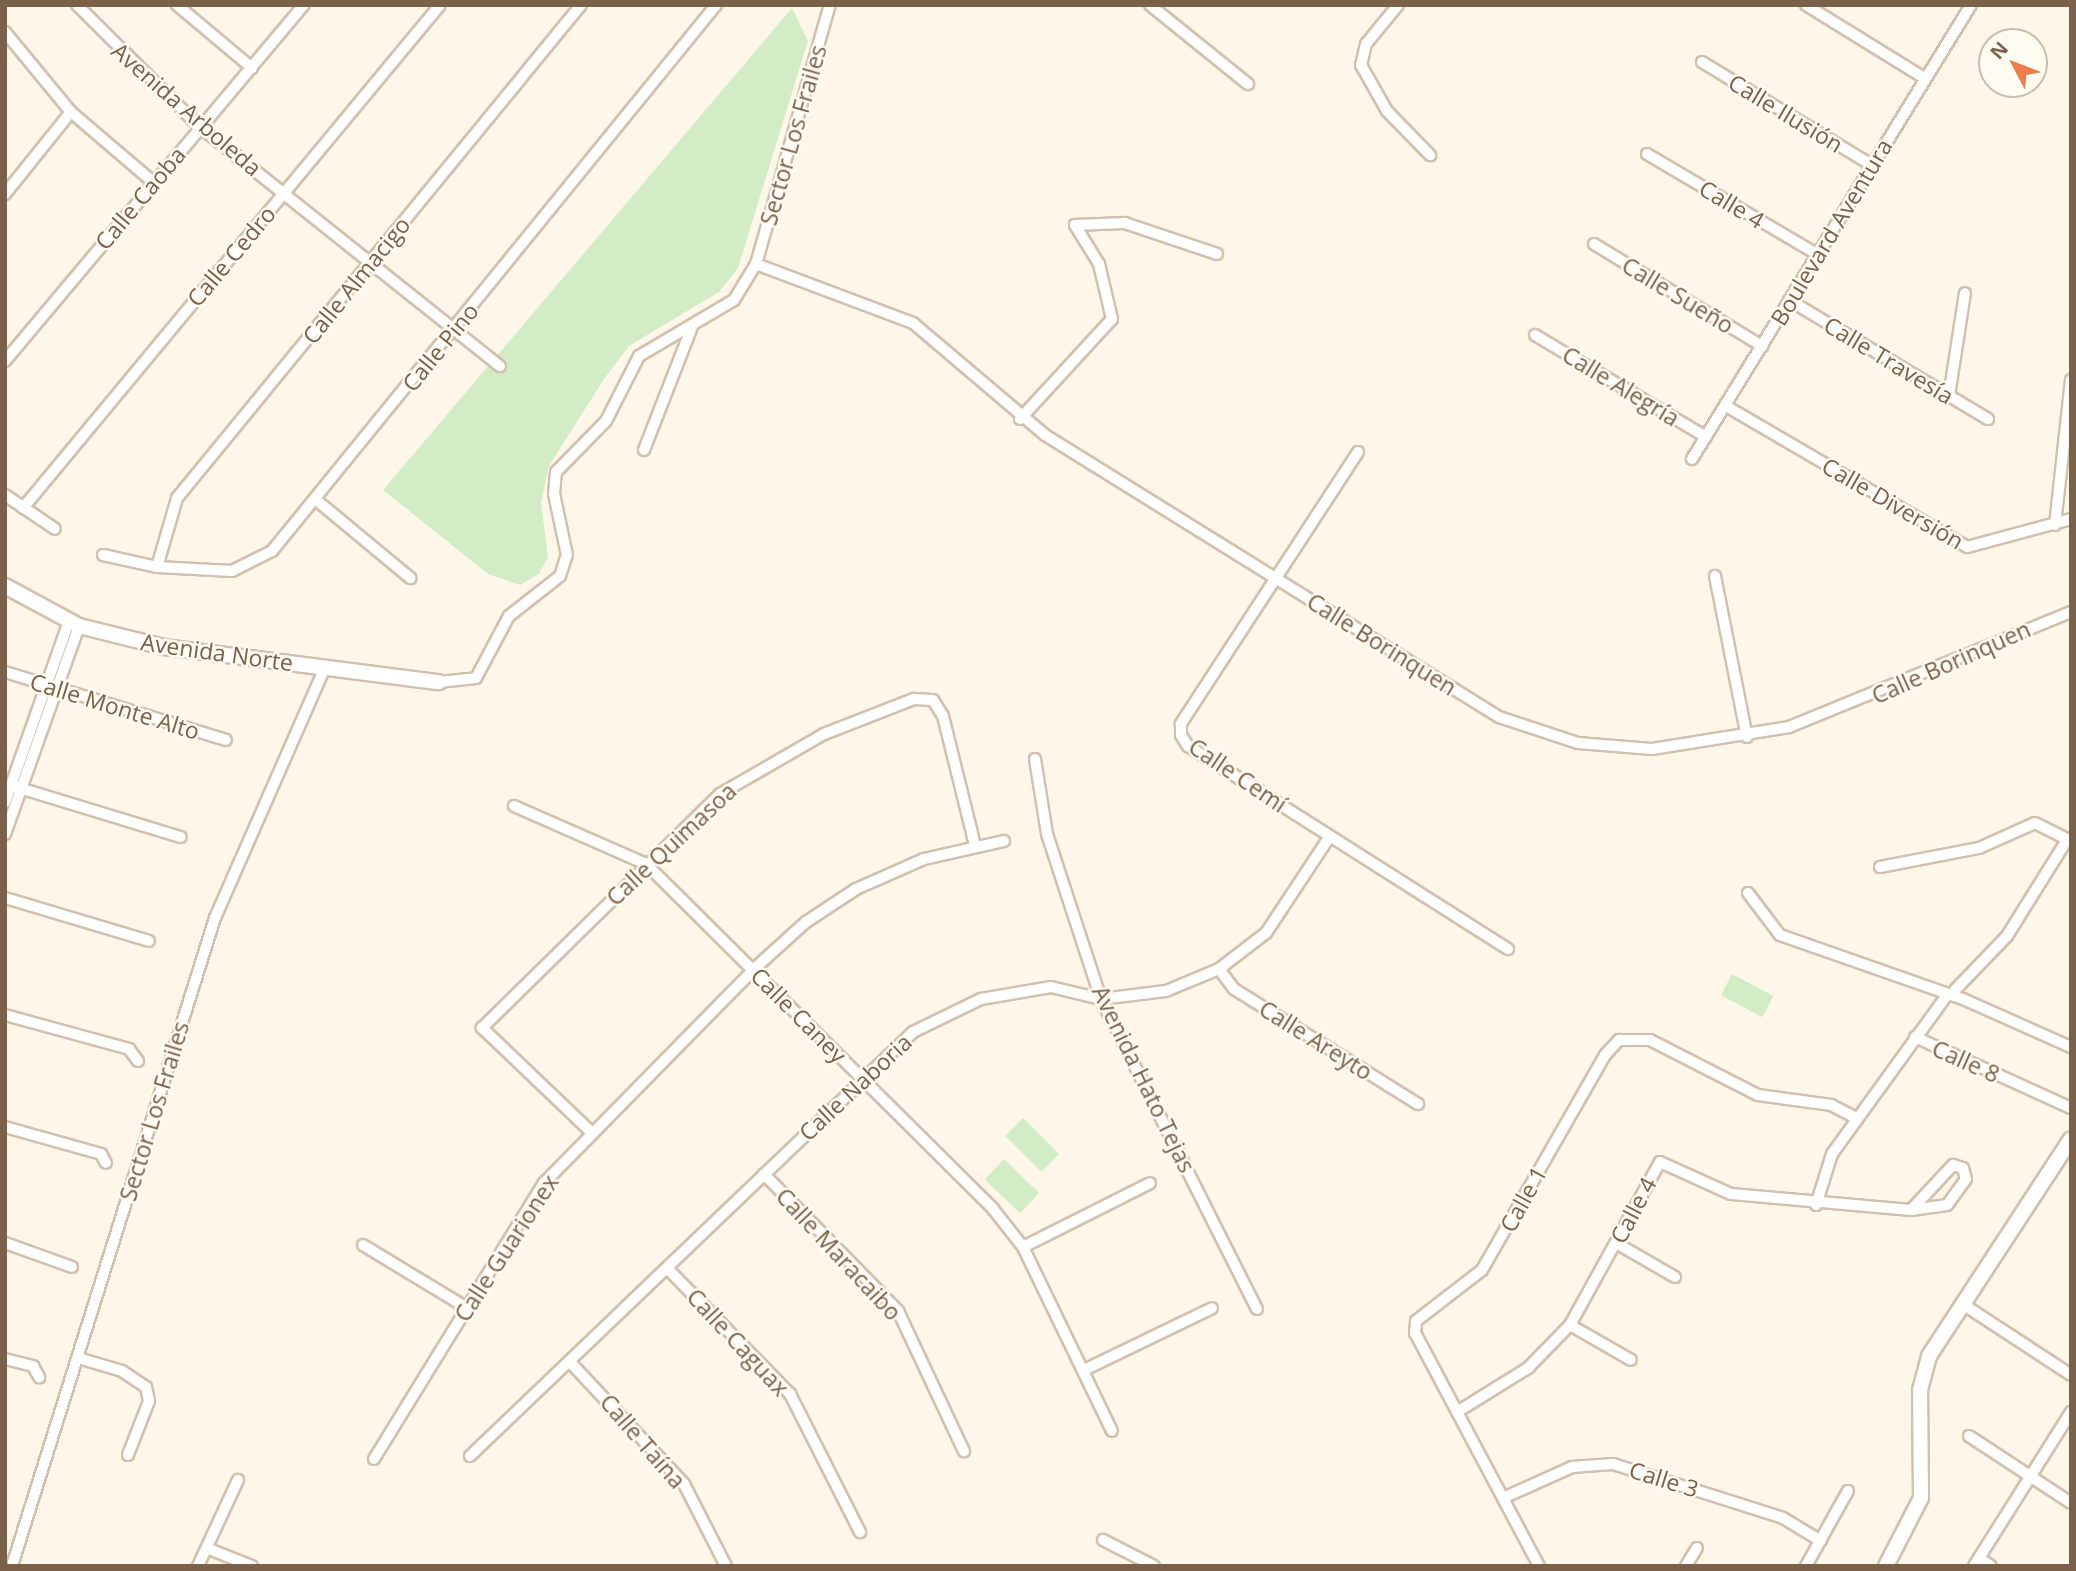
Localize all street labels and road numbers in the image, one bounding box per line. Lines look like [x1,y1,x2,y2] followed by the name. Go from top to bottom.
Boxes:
[107,37,267,181] street label: Avenida Arboleda
[754,42,832,228] street label: Sector Los Frailes
[1724,68,1848,158] street label: Calle Ilusión
[1764,134,1898,330] street label: Boulevard Aventura
[89,141,191,255] street label: Calle Caoba
[1694,174,1770,234] street label: Calle 4
[181,200,281,312] street label: Calle Cedro
[296,211,416,349] street label: Calle Almacigo
[1617,251,1739,339] street label: Calle Sueño
[396,297,484,397] street label: Calle Pino
[1819,310,1959,410] street label: Calle Travesía
[1558,340,1684,432] street label: Calle Alegría
[1817,451,1969,555] street label: Calle Diversión
[1302,587,1462,701] street label: Calle Borinquen
[1867,615,2035,709] street label: Calle Borinquen
[139,628,295,676] street label: Avenida Norte
[27,667,203,745] street label: Calle Monte Alto
[1184,732,1292,818] street label: Calle Cemí
[600,777,742,911] street label: Calle Quimasoa
[746,962,852,1068] street label: Calle Caney
[1087,981,1201,1177] street label: Avenida Hato Tejas
[1254,994,1378,1086] street label: Calle Areyto
[114,1018,194,1204] street label: Sector Los Frailes
[793,1028,917,1146] street label: Calle Naboria
[1928,1034,2004,1088] street label: Calle 8
[1494,1161,1552,1237] street label: Calle 1
[448,1169,564,1327] street label: Calle Guarionex
[1604,1172,1662,1248] street label: Calle 4
[771,1182,907,1326] street label: Calle Maracaibo
[681,1283,795,1401] street label: Calle Caguax
[595,1388,691,1494] street label: Calle Taína
[1626,1455,1702,1503] street label: Calle 3

